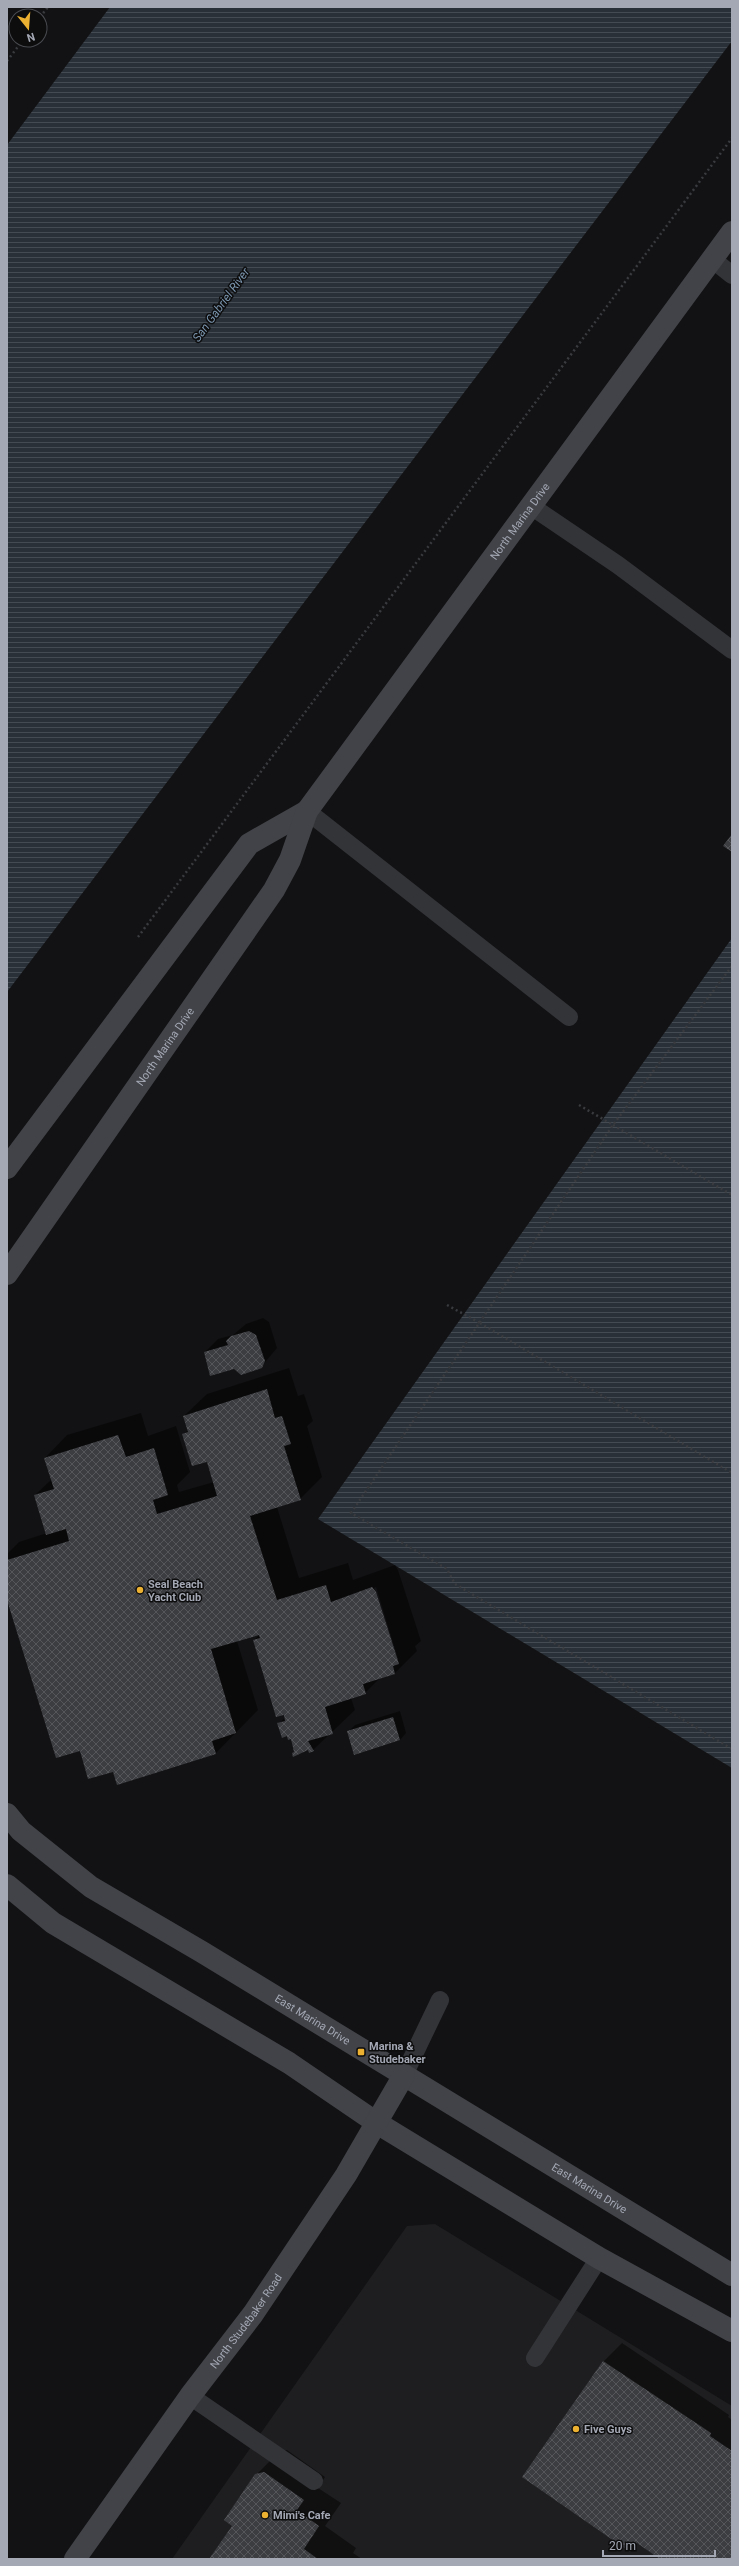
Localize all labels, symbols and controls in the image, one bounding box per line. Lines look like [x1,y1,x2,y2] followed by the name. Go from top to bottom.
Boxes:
[8,8,48,48] north arrow
[25,30,36,45] text: N
[190,265,253,345] water label: San Gabriel River
[488,480,553,563] street label: North Marina Drive
[134,1005,197,1088] street label: North Marina Drive
[148,1578,203,1604] place label: Seal Beach Yacht Club
[135,1585,145,1595] marker: Seal Beach Yacht Club
[272,1992,353,2048] street label: East Marina Drive
[369,2040,426,2066] place label: Marina & Studebaker
[356,2047,366,2057] marker: Marina & Studebaker
[549,2161,629,2217] street label: East Marina Drive
[207,2271,285,2371] street label: North Studebaker Road
[584,2423,632,2436] place label: Five Guys
[571,2424,581,2434] marker: Five Guys
[273,2509,331,2522] place label: Mimi's Cafe
[260,2510,270,2520] marker: Mimi's Cafe
[603,2532,715,2558] scale bar
[609,2539,636,2553] text: 20 m

